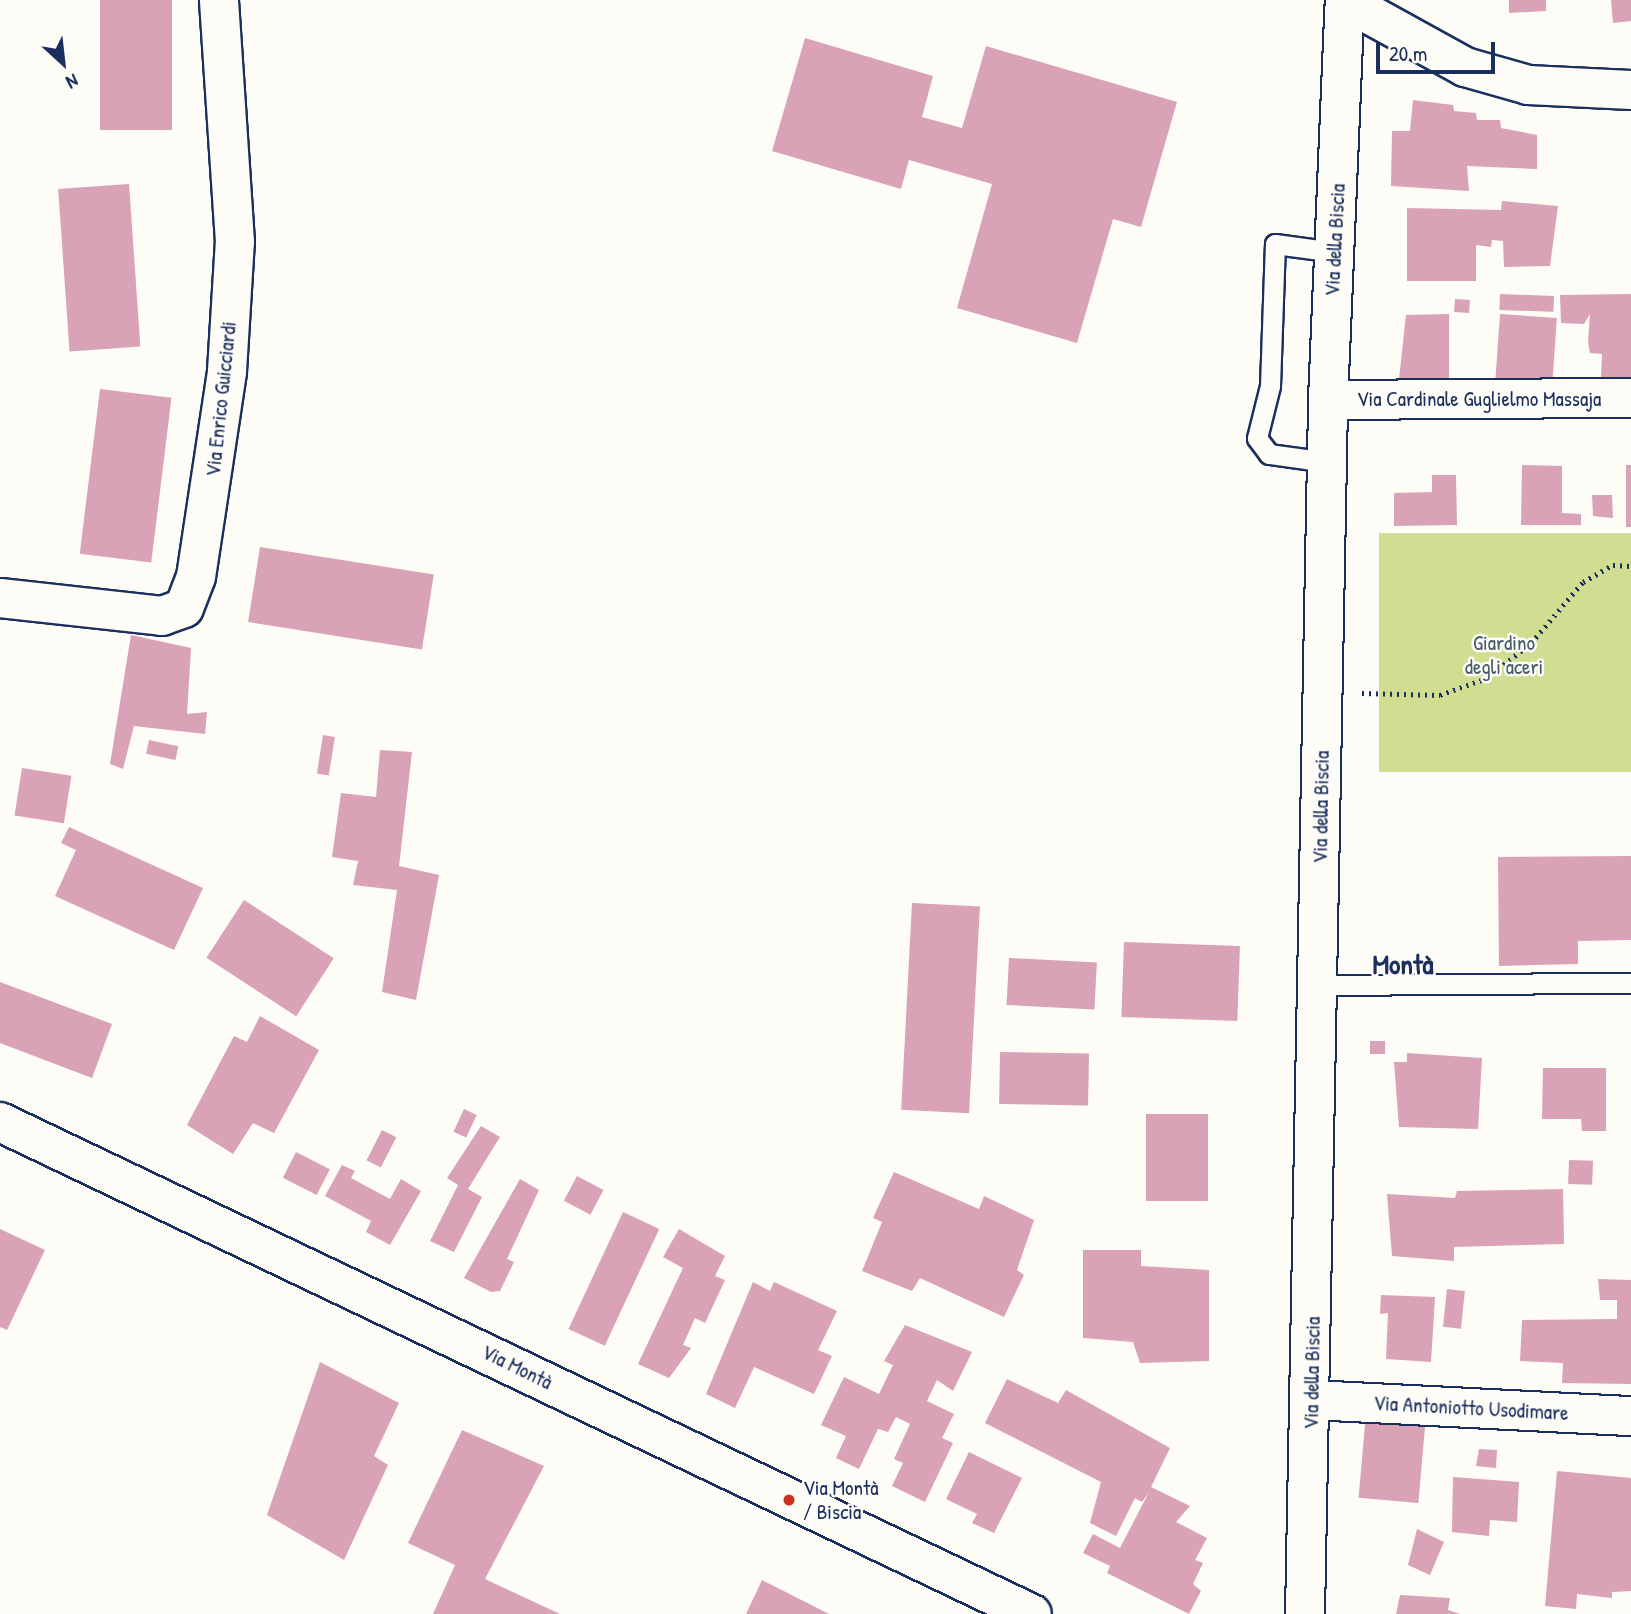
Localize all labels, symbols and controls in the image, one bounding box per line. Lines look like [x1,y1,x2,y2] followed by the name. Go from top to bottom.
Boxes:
[28,28,98,98] north arrow
[1379,28,1498,72] scale bar
[1389,39,1427,68] text: 20 m
[62,68,83,96] text: N
[1319,183,1351,297] street label: Via della Biscia
[200,320,242,478] street label: Via Enrico Guicciardi
[1357,386,1601,412] street label: Via Cardinale Guglielmo Massaja
[1465,630,1543,680] park label: Giardino degli aceri
[1307,750,1335,864] street label: Via della Biscia
[1372,947,1434,981] district label: Montà
[1298,1316,1326,1430] street label: Via della Biscia
[478,1339,556,1395] street label: Via Montà
[1373,1390,1569,1426] street label: Via Antoniotto Usodimare
[803,1475,878,1525] place label: Via Montà / Biscia
[781,1492,797,1508] marker: Via Montà / Biscia

